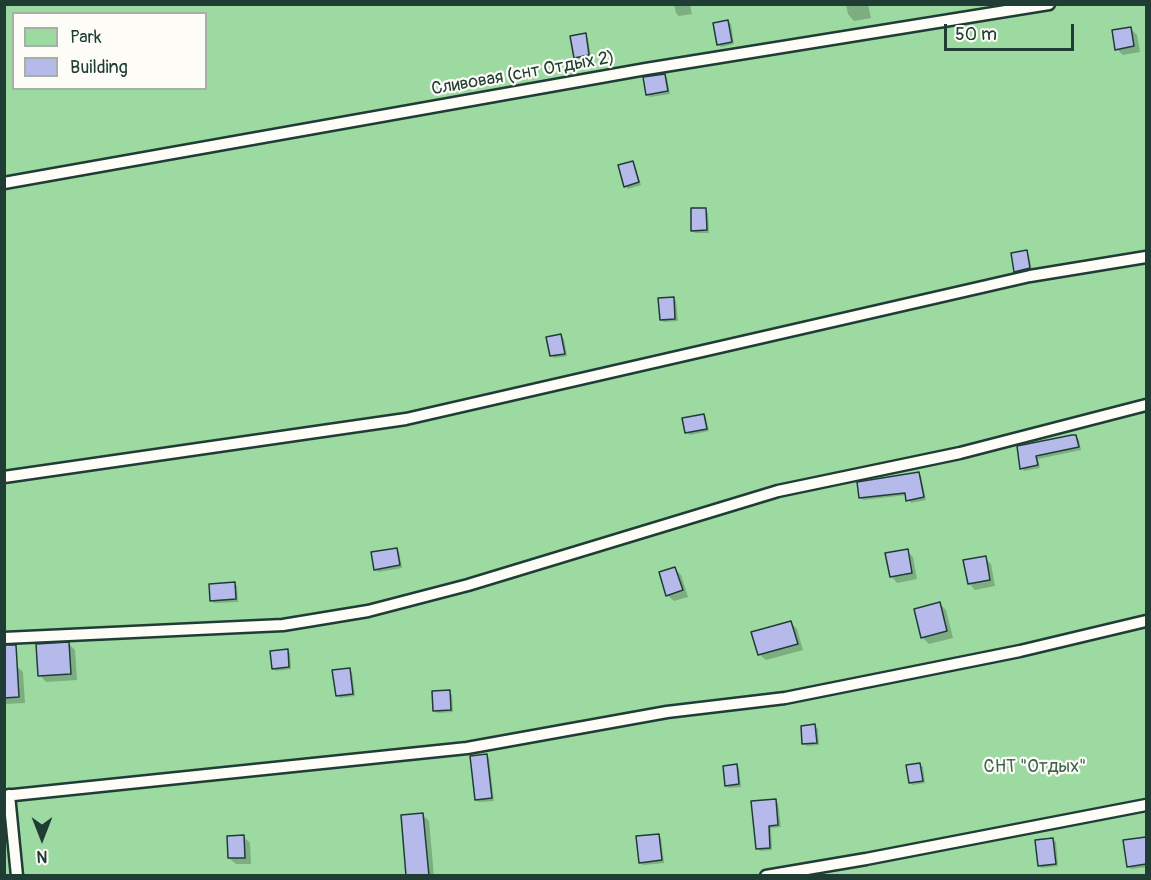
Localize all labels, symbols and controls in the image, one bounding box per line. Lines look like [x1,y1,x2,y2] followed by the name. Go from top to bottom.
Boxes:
[12,12,207,90] legend
[947,12,1078,50] scale bar
[955,23,997,46] text: 50 m
[70,26,102,49] text: Park
[430,47,616,101] street label: Сливовая (снт Отдых 2)
[70,56,128,79] text: Building
[984,756,1086,778] park label: СНТ "Отдых"
[12,808,72,868] north arrow
[37,846,47,866] text: N

